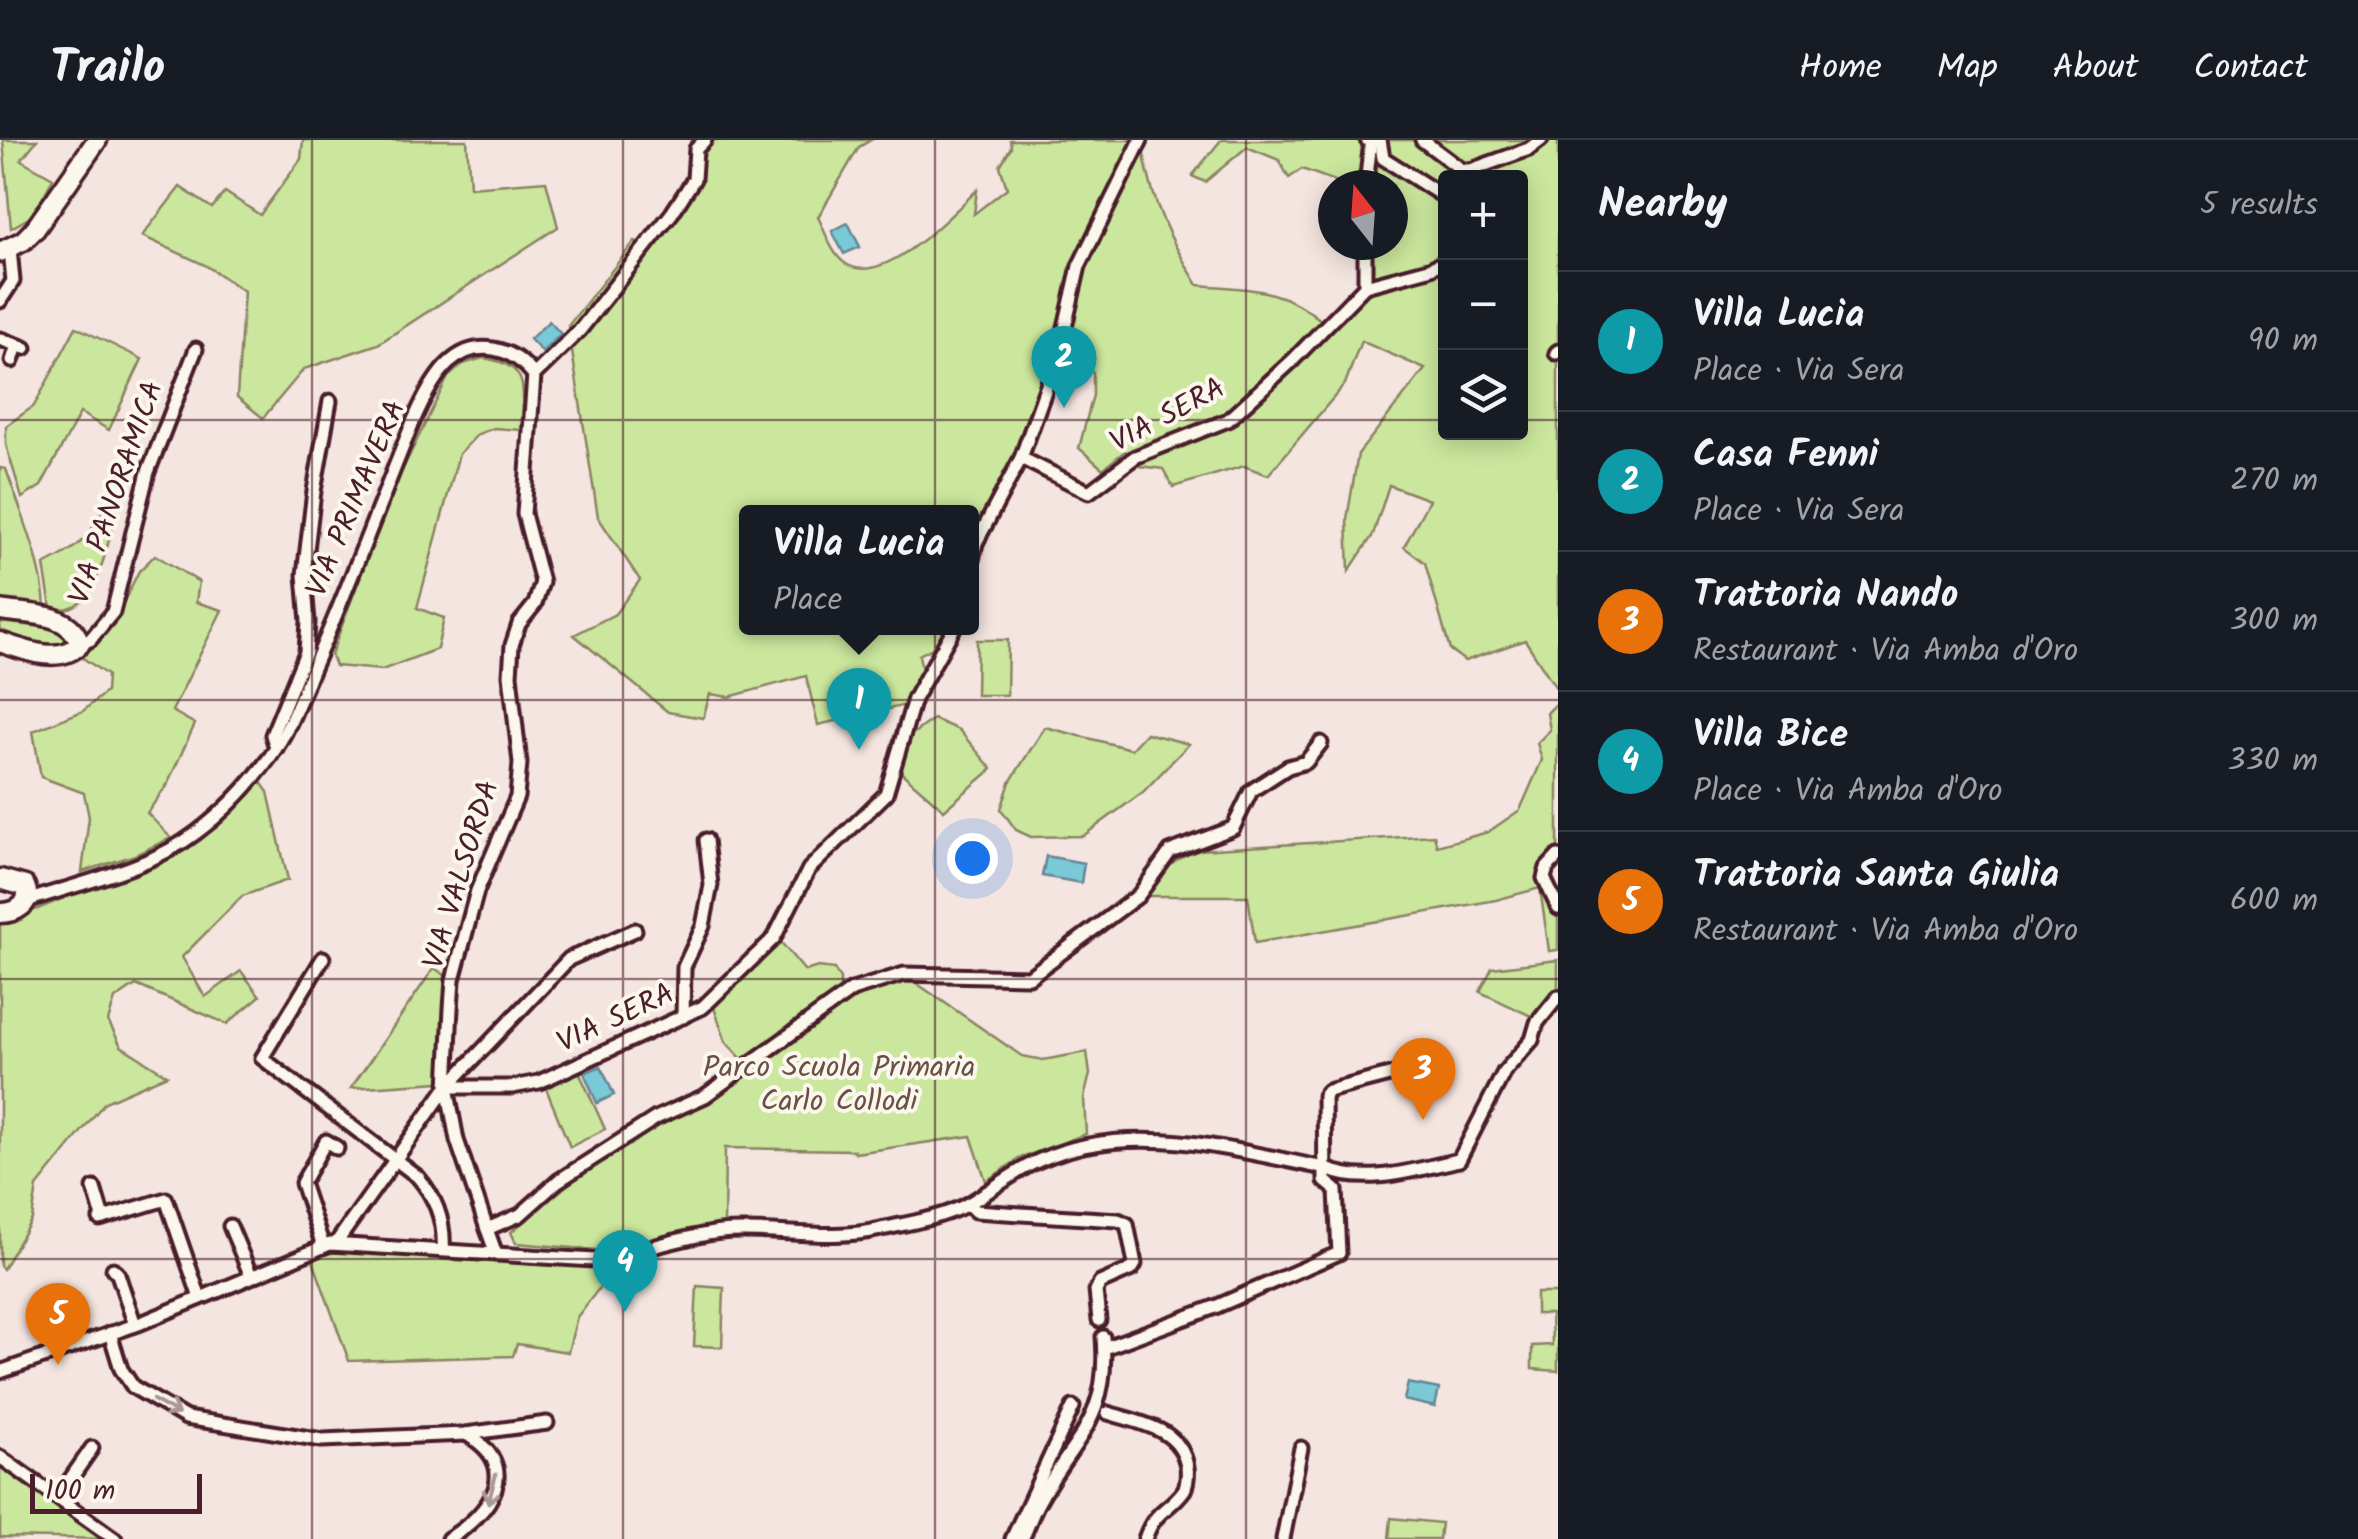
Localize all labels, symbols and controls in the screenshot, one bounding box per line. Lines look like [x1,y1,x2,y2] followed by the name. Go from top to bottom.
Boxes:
[50,31,165,107] text: Trailo
[1799,41,1882,97] text: Home
[1937,41,1998,97] text: Map
[2053,41,2138,97] text: About
[2193,41,2308,97] text: Contact
[1318,170,1408,260] north arrow
[1438,170,1528,440] map controls
[1438,170,1528,260] button: +
[1598,172,1727,239] text: Nearby
[2200,180,2318,231] text: 5 results
[1438,260,1528,350] button: −
[1693,286,1864,346] text: Villa Lucia
[1626,316,1635,367] text: 1
[2248,316,2318,367] text: 90 m
[1032,326,1096,408] pin: 2
[1693,346,1905,397] text: Place · Via Sera
[1438,350,1528,440] button: layers
[1102,366,1234,466] street label: VIA SERA
[56,375,178,611] street label: VIA PANORAMICA
[294,393,420,605] street label: VIA PRIMAVERA
[1693,426,1879,486] text: Casa Fenni
[1621,456,1640,507] text: 2
[2230,456,2318,507] text: 270 m
[1693,486,1905,537] text: Place · Via Sera
[739,505,979,635] popup
[773,515,945,575] text: Villa Lucia
[1693,566,1958,626] text: Trattoria Nando
[773,575,842,626] text: Place
[1622,596,1639,647] text: 3
[2229,596,2318,647] text: 300 m
[1693,626,2078,677] text: Restaurant · Via Amba d'Oro
[826,668,892,750] pin: 1
[1693,706,1848,766] text: Villa Bice
[1622,736,1639,787] text: 4
[2227,736,2318,787] text: 330 m
[1693,766,2002,817] text: Place · Via Amba d'Oro
[410,774,514,976] street label: VIA VALSORDA
[947,833,998,884] your location
[1693,846,2059,906] text: Trattoria Santa Giulia
[1622,876,1639,927] text: 5
[2230,876,2318,927] text: 600 m
[1693,906,2078,957] text: Restaurant · Via Amba d'Oro
[549,971,683,1067] street label: VIA SERA
[1390,1038,1456,1120] pin: 3
[703,1044,975,1126] park label: Parco Scuola Primaria Carlo Collodi
[592,1230,658,1312] pin: 4
[26,1282,90,1365] pin: 5
[151,1398,180,1418] one-way arrow
[30,1469,202,1514] scale bar
[45,1469,115,1514] text: 100 m
[482,1473,501,1504] one-way arrow

